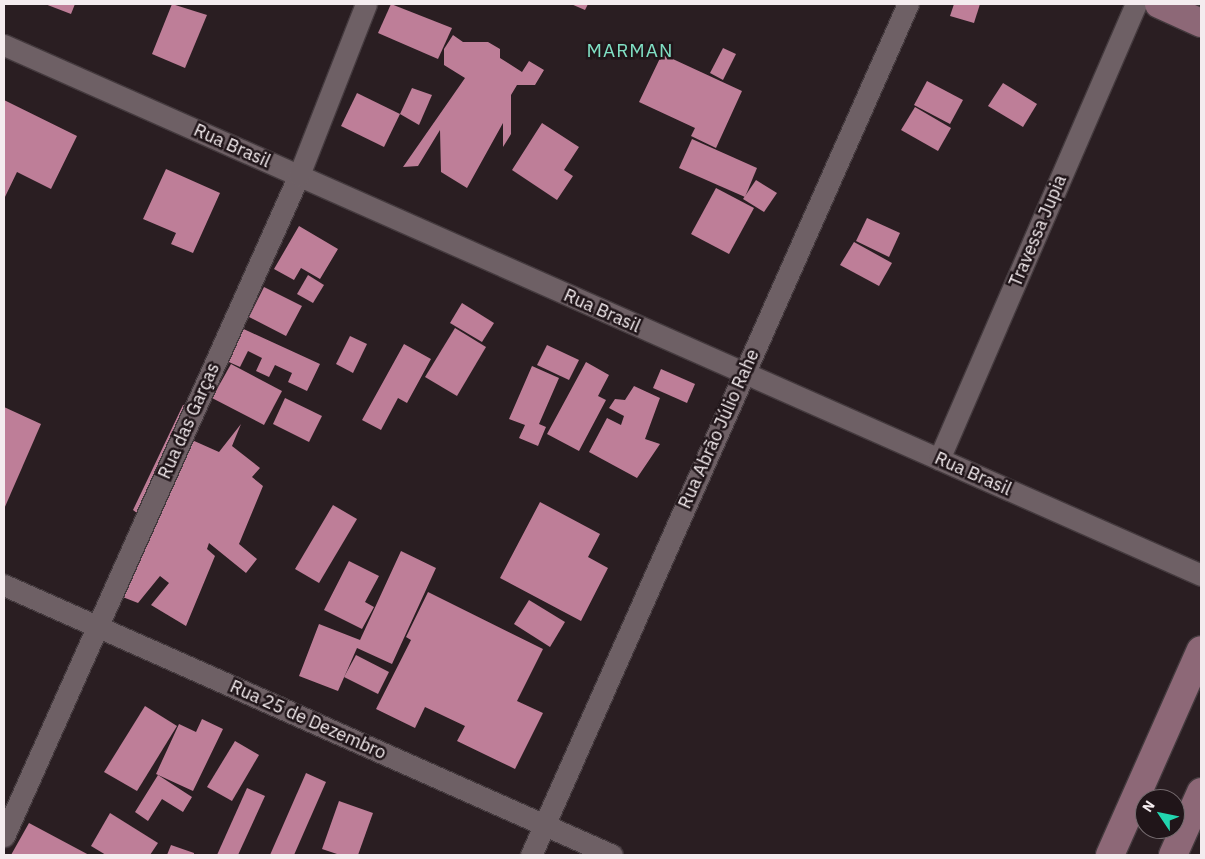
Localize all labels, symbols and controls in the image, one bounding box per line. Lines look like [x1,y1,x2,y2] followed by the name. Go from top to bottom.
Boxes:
[586,40,674,62] district label: MARMAN
[190,120,274,172] street label: Rua Brasil
[1005,172,1071,290] street label: Travessa Jupia
[560,285,644,337] street label: Rua Brasil
[674,346,764,512] street label: Rua Abrão Júlio Rahe
[154,360,224,482] street label: Rua das Garças
[931,448,1015,500] street label: Rua Brasil
[227,676,389,764] street label: Rua 25 de Dezembro
[1135,789,1185,839] north arrow
[1138,797,1159,815] text: N

